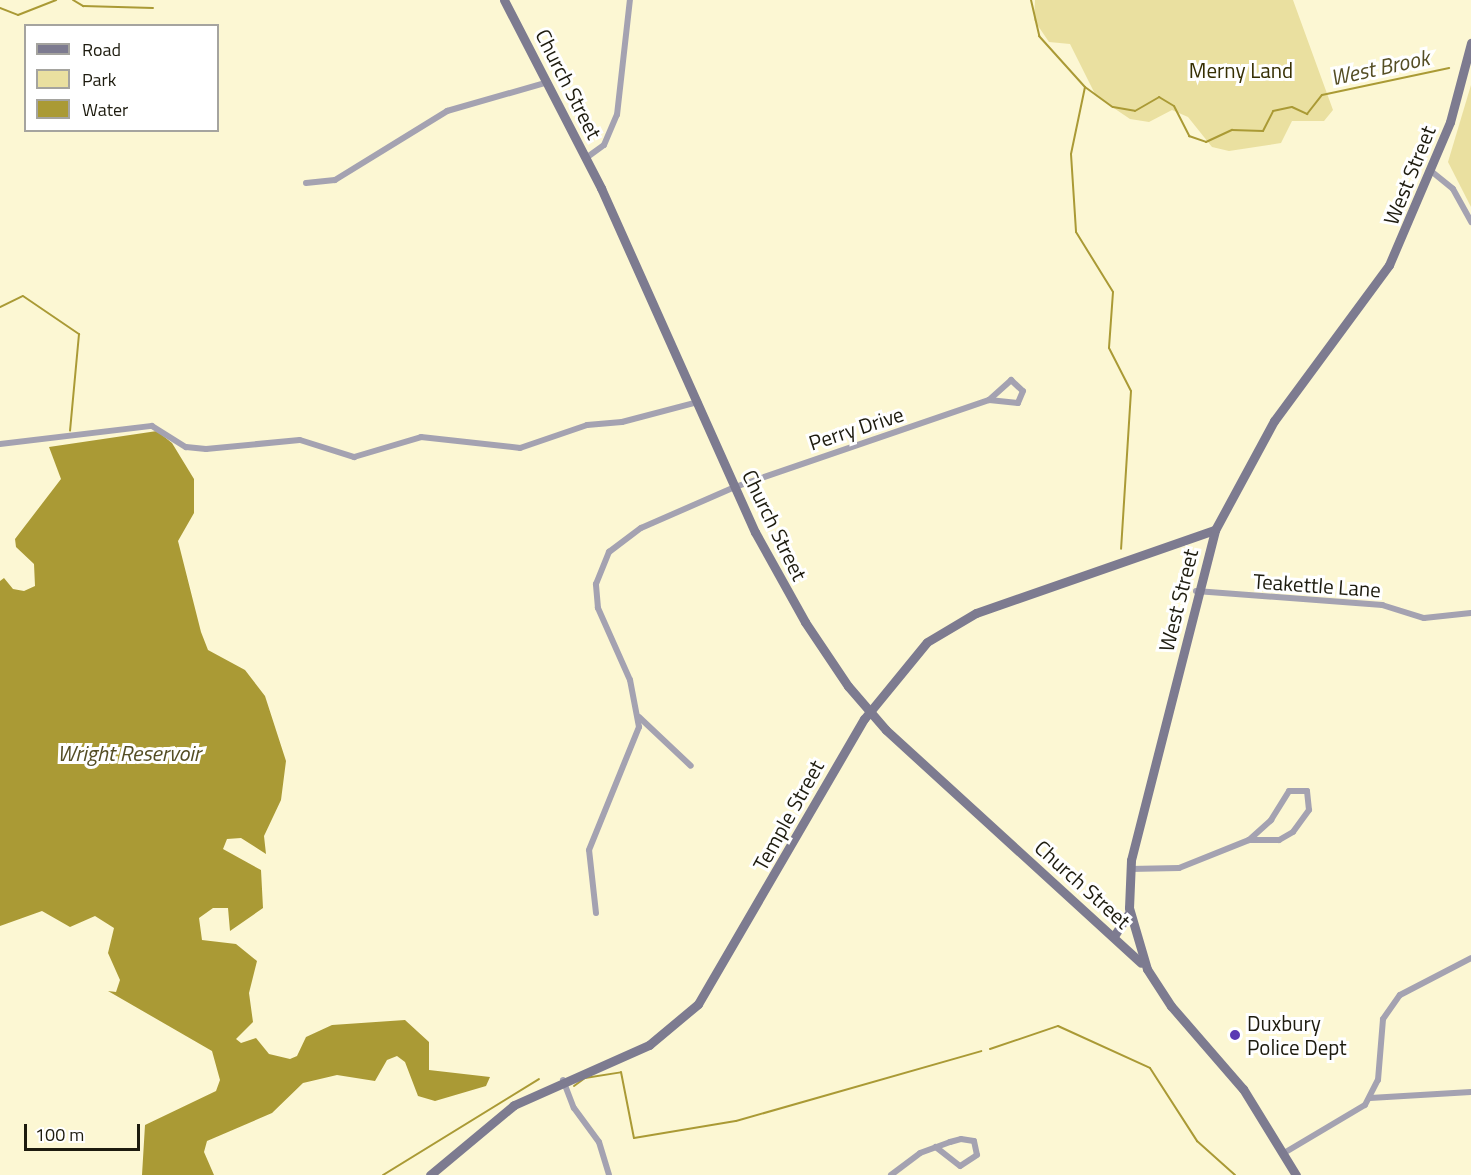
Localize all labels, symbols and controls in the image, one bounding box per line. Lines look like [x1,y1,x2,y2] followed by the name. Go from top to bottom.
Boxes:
[24,24,219,132] legend
[531,25,607,143] street label: Church Street
[82,36,121,63] text: Road
[1328,45,1432,91] water label: West Brook
[1189,57,1293,83] park label: Merny Land
[82,66,116,93] text: Park
[82,96,128,123] text: Water
[1378,122,1440,228] street label: West Street
[805,401,907,455] street label: Perry Drive
[737,466,813,584] street label: Church Street
[1153,546,1203,654] street label: West Street
[1252,568,1382,602] street label: Teakettle Lane
[57,741,201,767] water label: Wright Reservoir
[747,755,829,875] street label: Temple Street
[1030,834,1136,934] street label: Church Street
[1247,1010,1347,1060] place label: Duxbury Police Dept
[1228,1028,1242,1042] marker: Duxbury Police Dept
[27,1112,142,1150] scale bar
[35,1121,84,1148] text: 100 m

